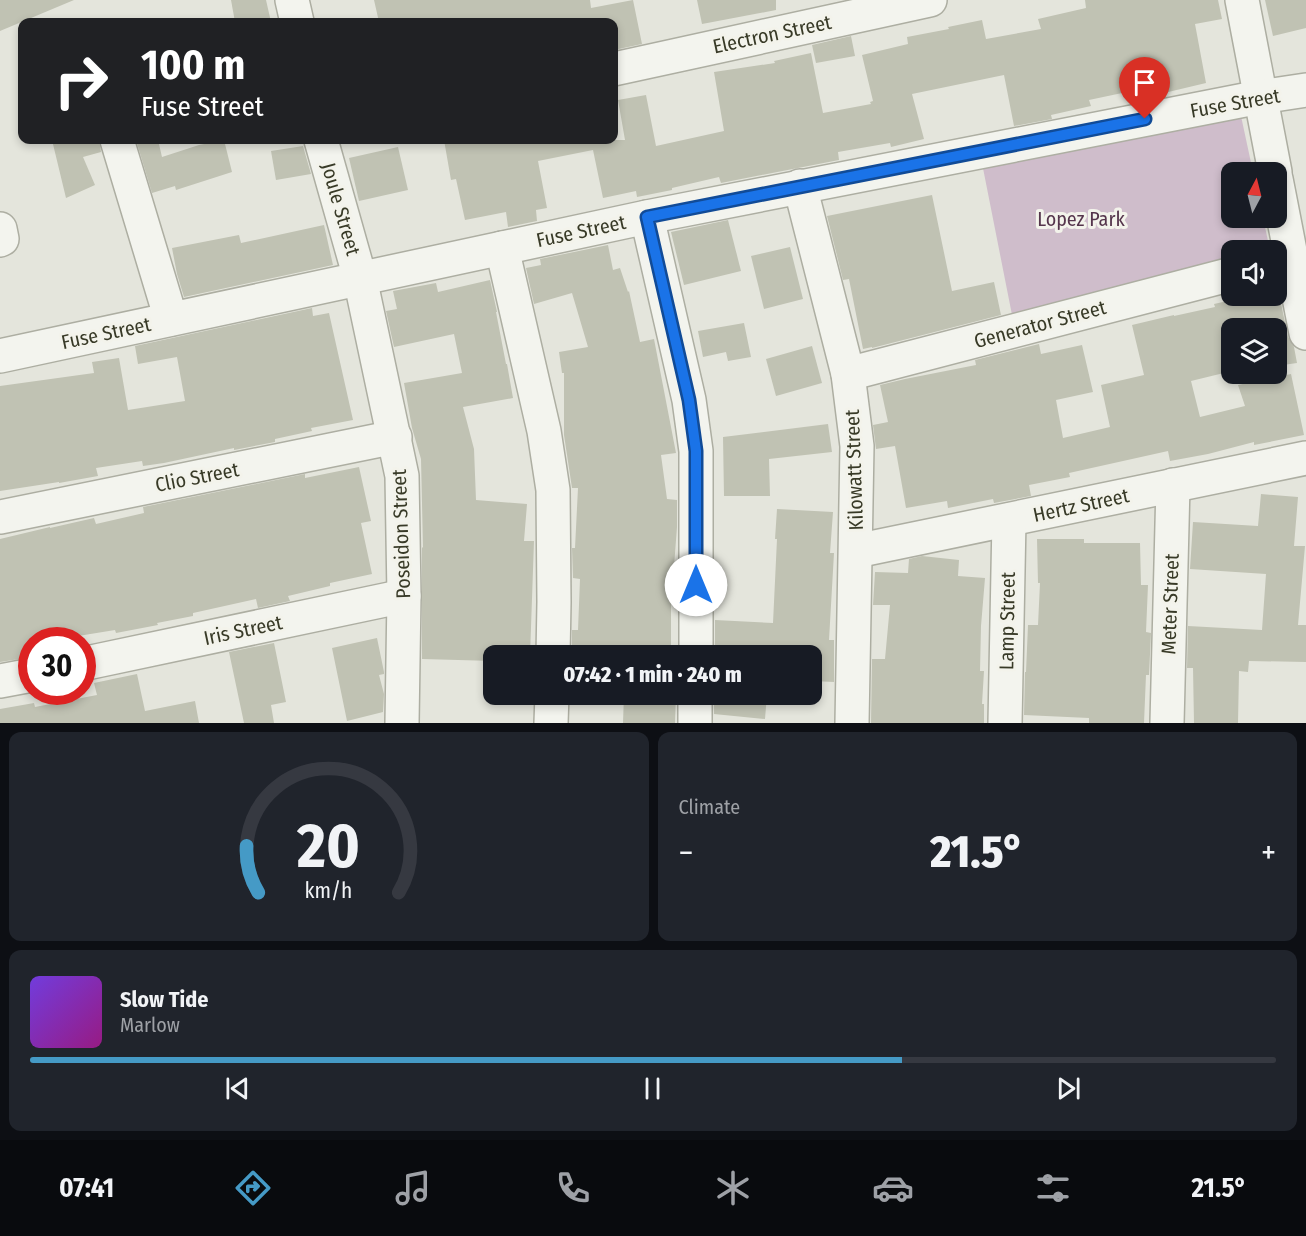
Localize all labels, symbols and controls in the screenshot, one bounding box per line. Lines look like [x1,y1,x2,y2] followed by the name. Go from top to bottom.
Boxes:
[710,10,834,58] street label: Electron Street
[141,40,245,90] text: 100 m
[42,42,120,120] icon: right
[1119,57,1170,119] pin
[1128,66,1161,99] icon: arrive
[1188,83,1282,123] street label: Fuse Street
[141,91,264,123] text: Fuse Street
[316,160,366,259] street label: Joule Street
[1221,162,1287,228] north arrow
[1221,162,1287,384] map controls
[1037,207,1125,231] park label: Lopez Park
[534,210,628,252] street label: Fuse Street
[1221,240,1287,306] button: sound
[971,295,1109,353] street label: Generator Street
[59,312,153,354] street label: Fuse Street
[1221,318,1287,384] button: layers
[840,409,868,531] street label: Kilowatt Street
[153,457,241,497] street label: Clio Street
[387,468,415,599] street label: Poseidon Street
[1031,483,1132,527] street label: Hertz Street
[664,553,728,617] position arrow
[1156,553,1184,655] street label: Meter Street
[994,571,1020,670] street label: Lamp Street
[202,610,285,650] street label: Iris Street
[18,627,96,705] speed limit sign: 30
[563,661,742,688] text: 07:42 · 1 min · 240 m
[679,795,740,819] text: Climate
[296,809,360,884] text: 20
[930,825,1024,879] text: 21.5°
[679,833,693,873] text: −
[1261,833,1276,873] text: +
[305,879,353,905] text: km/h
[120,986,208,1013] text: Slow Tide
[120,1013,180,1037] text: Marlow
[221,1072,254,1105] icon: previous
[636,1072,669,1105] icon: pause
[1052,1072,1085,1105] icon: next
[232,1167,274,1209] icon: directions
[392,1167,434,1209] icon: music
[552,1167,594,1209] icon: phone
[712,1167,754,1209] icon: climate
[872,1167,914,1209] icon: car
[1032,1167,1074,1209] icon: filters
[59,1172,114,1204] text: 07:41
[1191,1172,1247,1204] text: 21.5°

